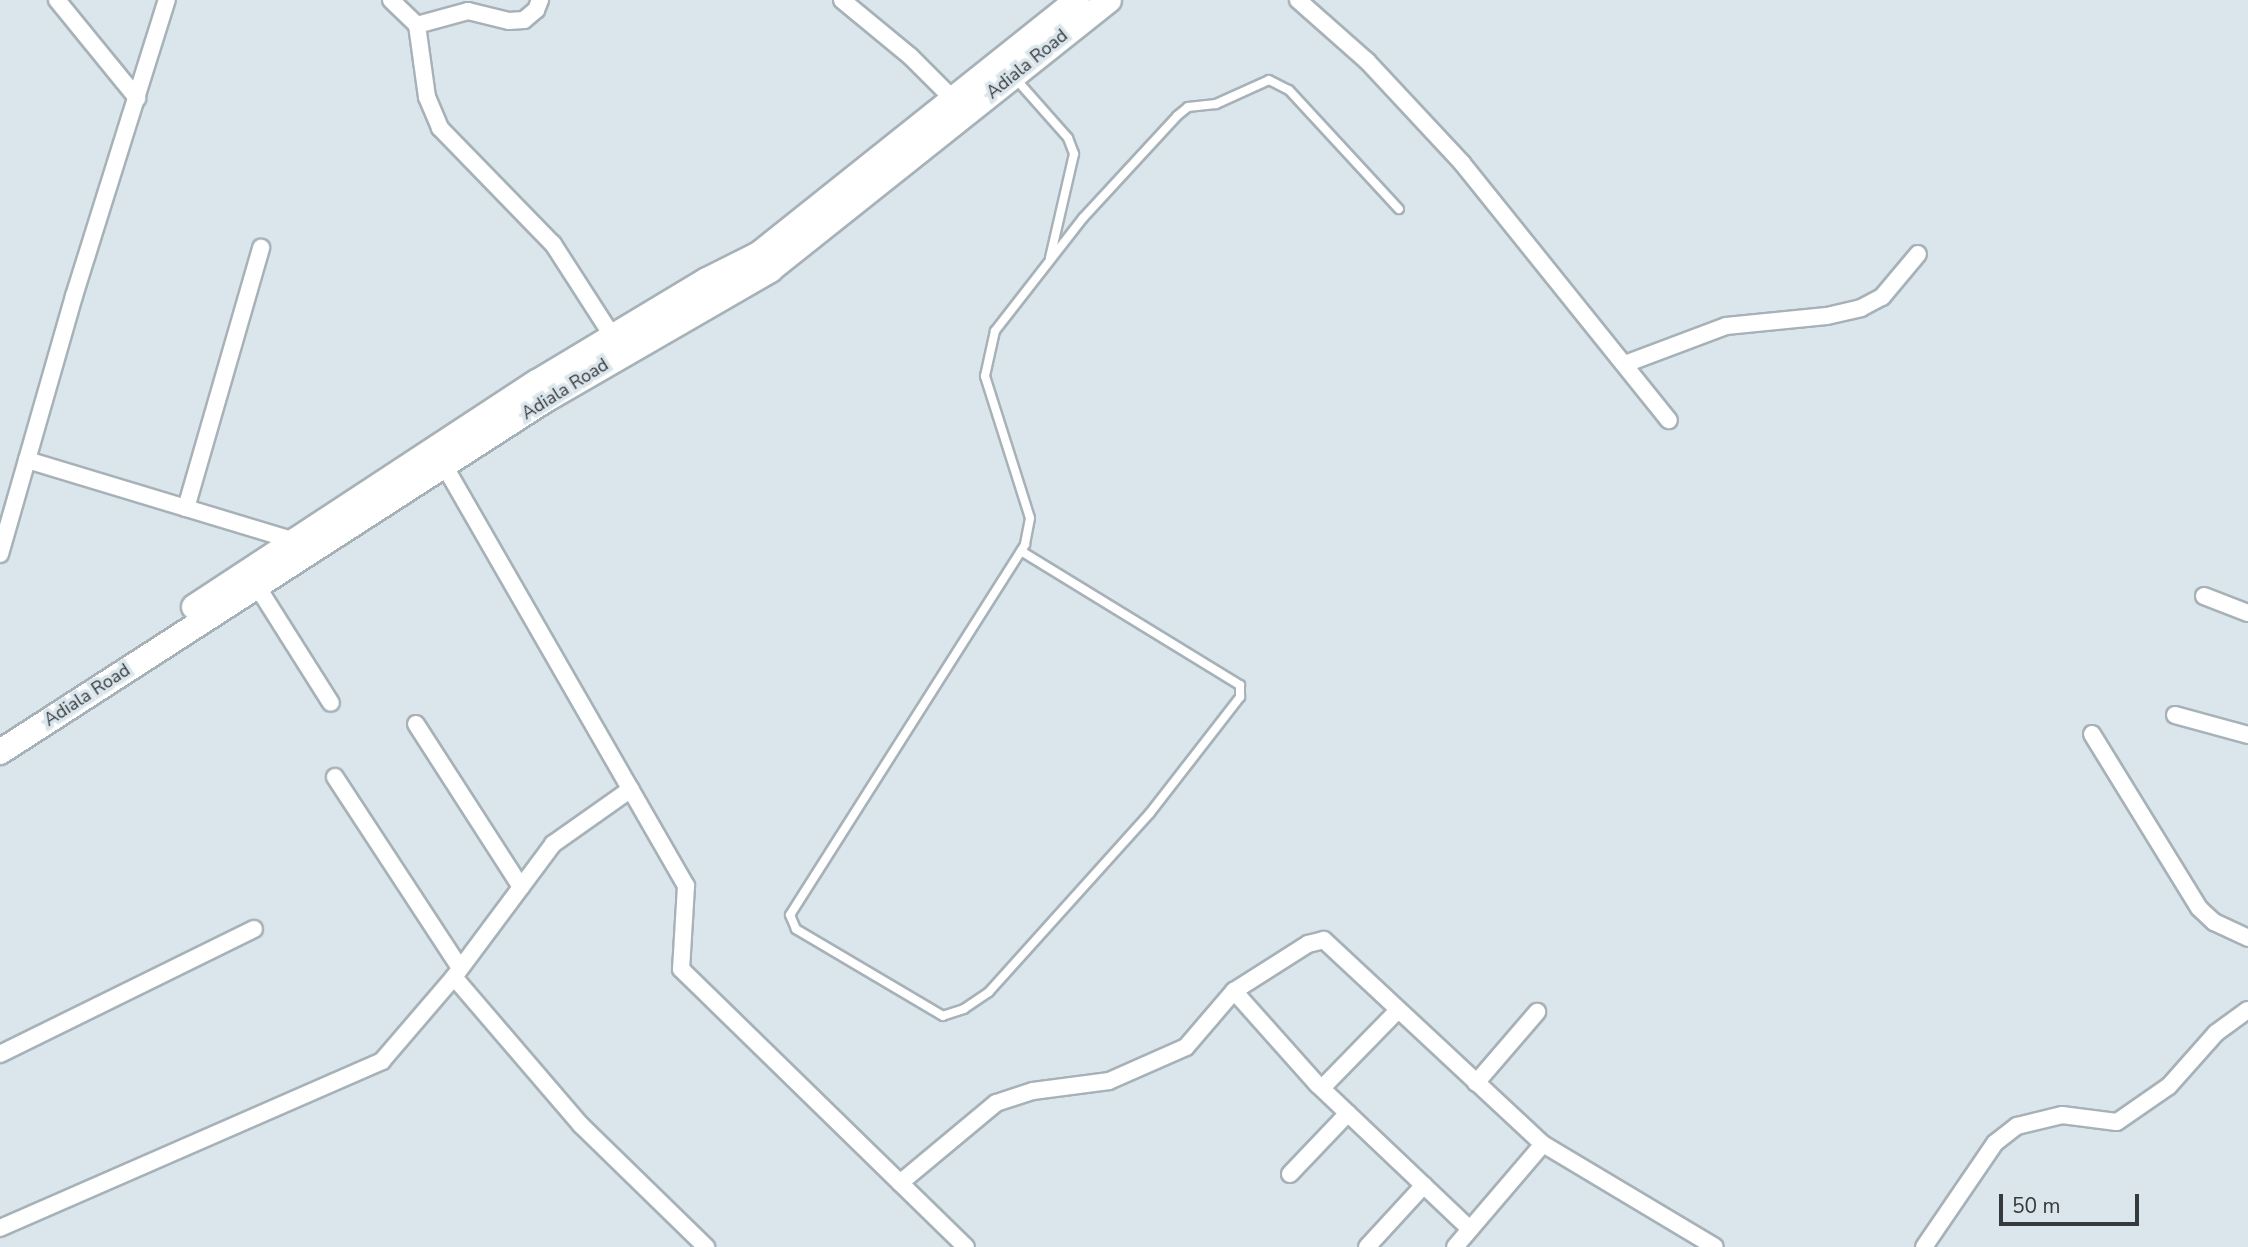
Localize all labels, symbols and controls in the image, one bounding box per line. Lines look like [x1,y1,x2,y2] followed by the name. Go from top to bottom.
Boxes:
[982,25,1072,103] street label: Adiala Road
[517,354,613,424] street label: Adiala Road
[40,659,134,731] street label: Adiala Road
[2003,1180,2143,1224] scale bar
[2012,1192,2061,1220] text: 50 m

